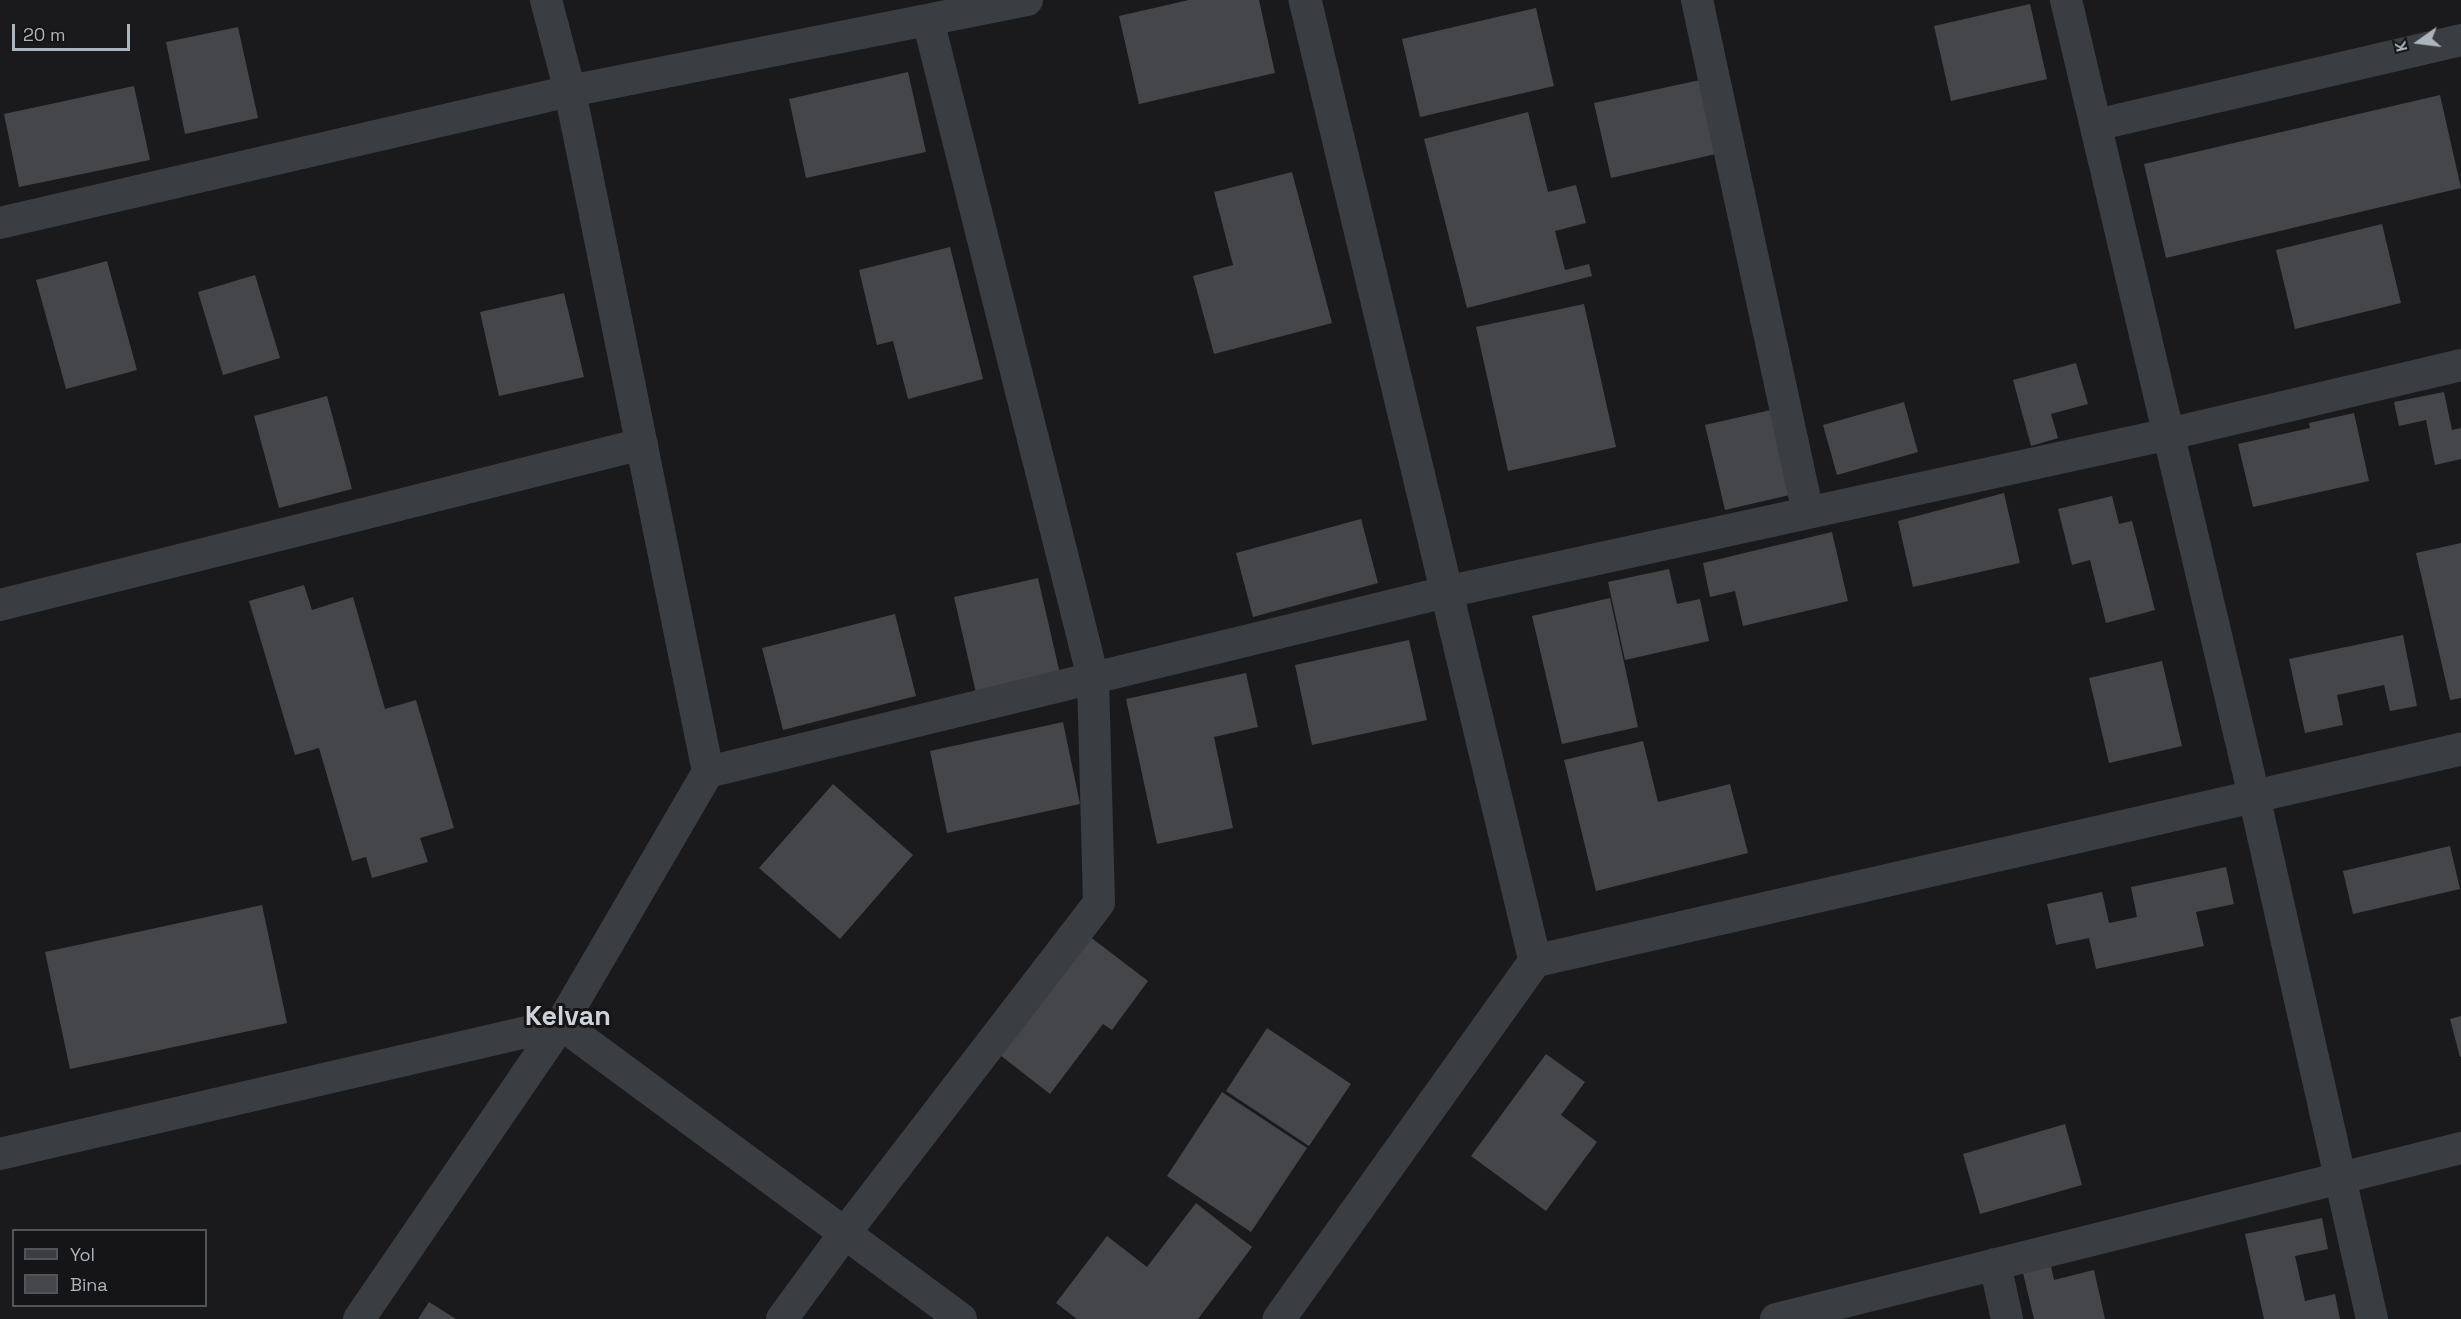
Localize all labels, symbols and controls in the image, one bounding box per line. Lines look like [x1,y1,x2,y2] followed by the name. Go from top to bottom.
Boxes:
[15,12,134,50] scale bar
[2389,12,2449,72] north arrow
[23,23,66,46] text: 20 m
[2390,39,2412,54] text: K
[525,1002,611,1034] district label: Kelvan
[12,1229,207,1307] legend
[70,1243,95,1266] text: Yol
[70,1273,108,1296] text: Bina

